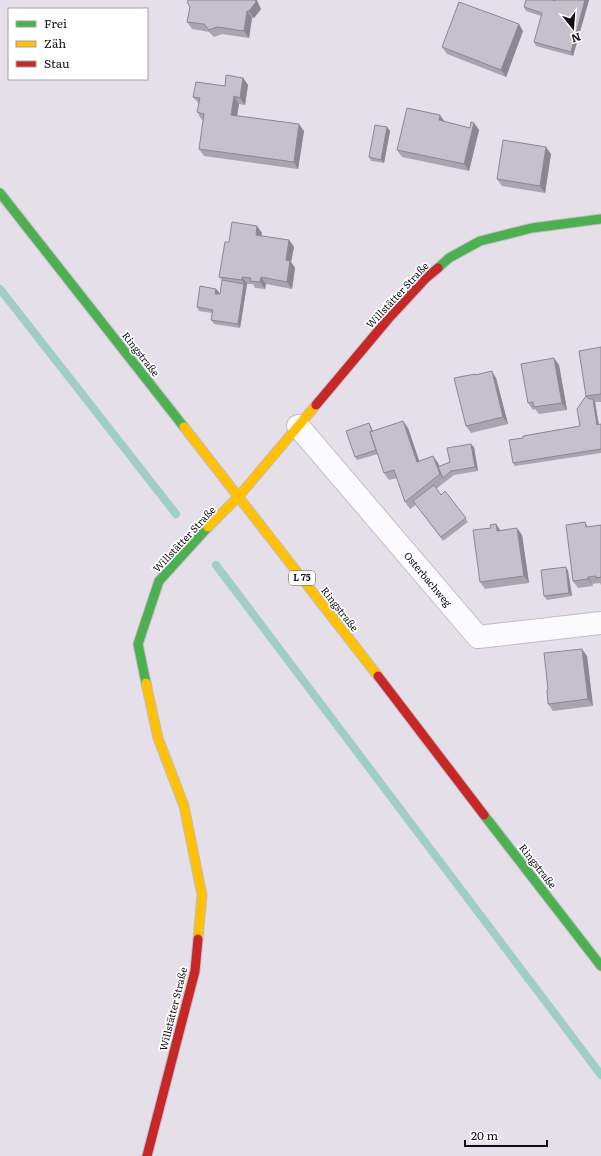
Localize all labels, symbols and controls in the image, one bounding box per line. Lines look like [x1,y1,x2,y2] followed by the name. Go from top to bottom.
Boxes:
[8,8,148,80] legend
[553,8,593,48] north arrow
[44,14,67,32] text: Frei
[569,30,583,48] text: N
[44,34,66,52] text: Zäh
[44,54,70,72] text: Stau
[362,258,431,331] street label: Willstätter Straße
[119,328,164,379] street label: Ringstraße
[149,502,218,575] street label: Willstätter Straße
[401,548,456,610] street label: Osterbachweg
[289,571,315,585] road number: L 75
[318,583,363,634] street label: Ringstraße
[516,840,561,891] street label: Ringstraße
[155,965,190,1052] street label: Willstätter Straße
[465,1122,547,1148] scale bar
[471,1126,498,1144] text: 20 m

